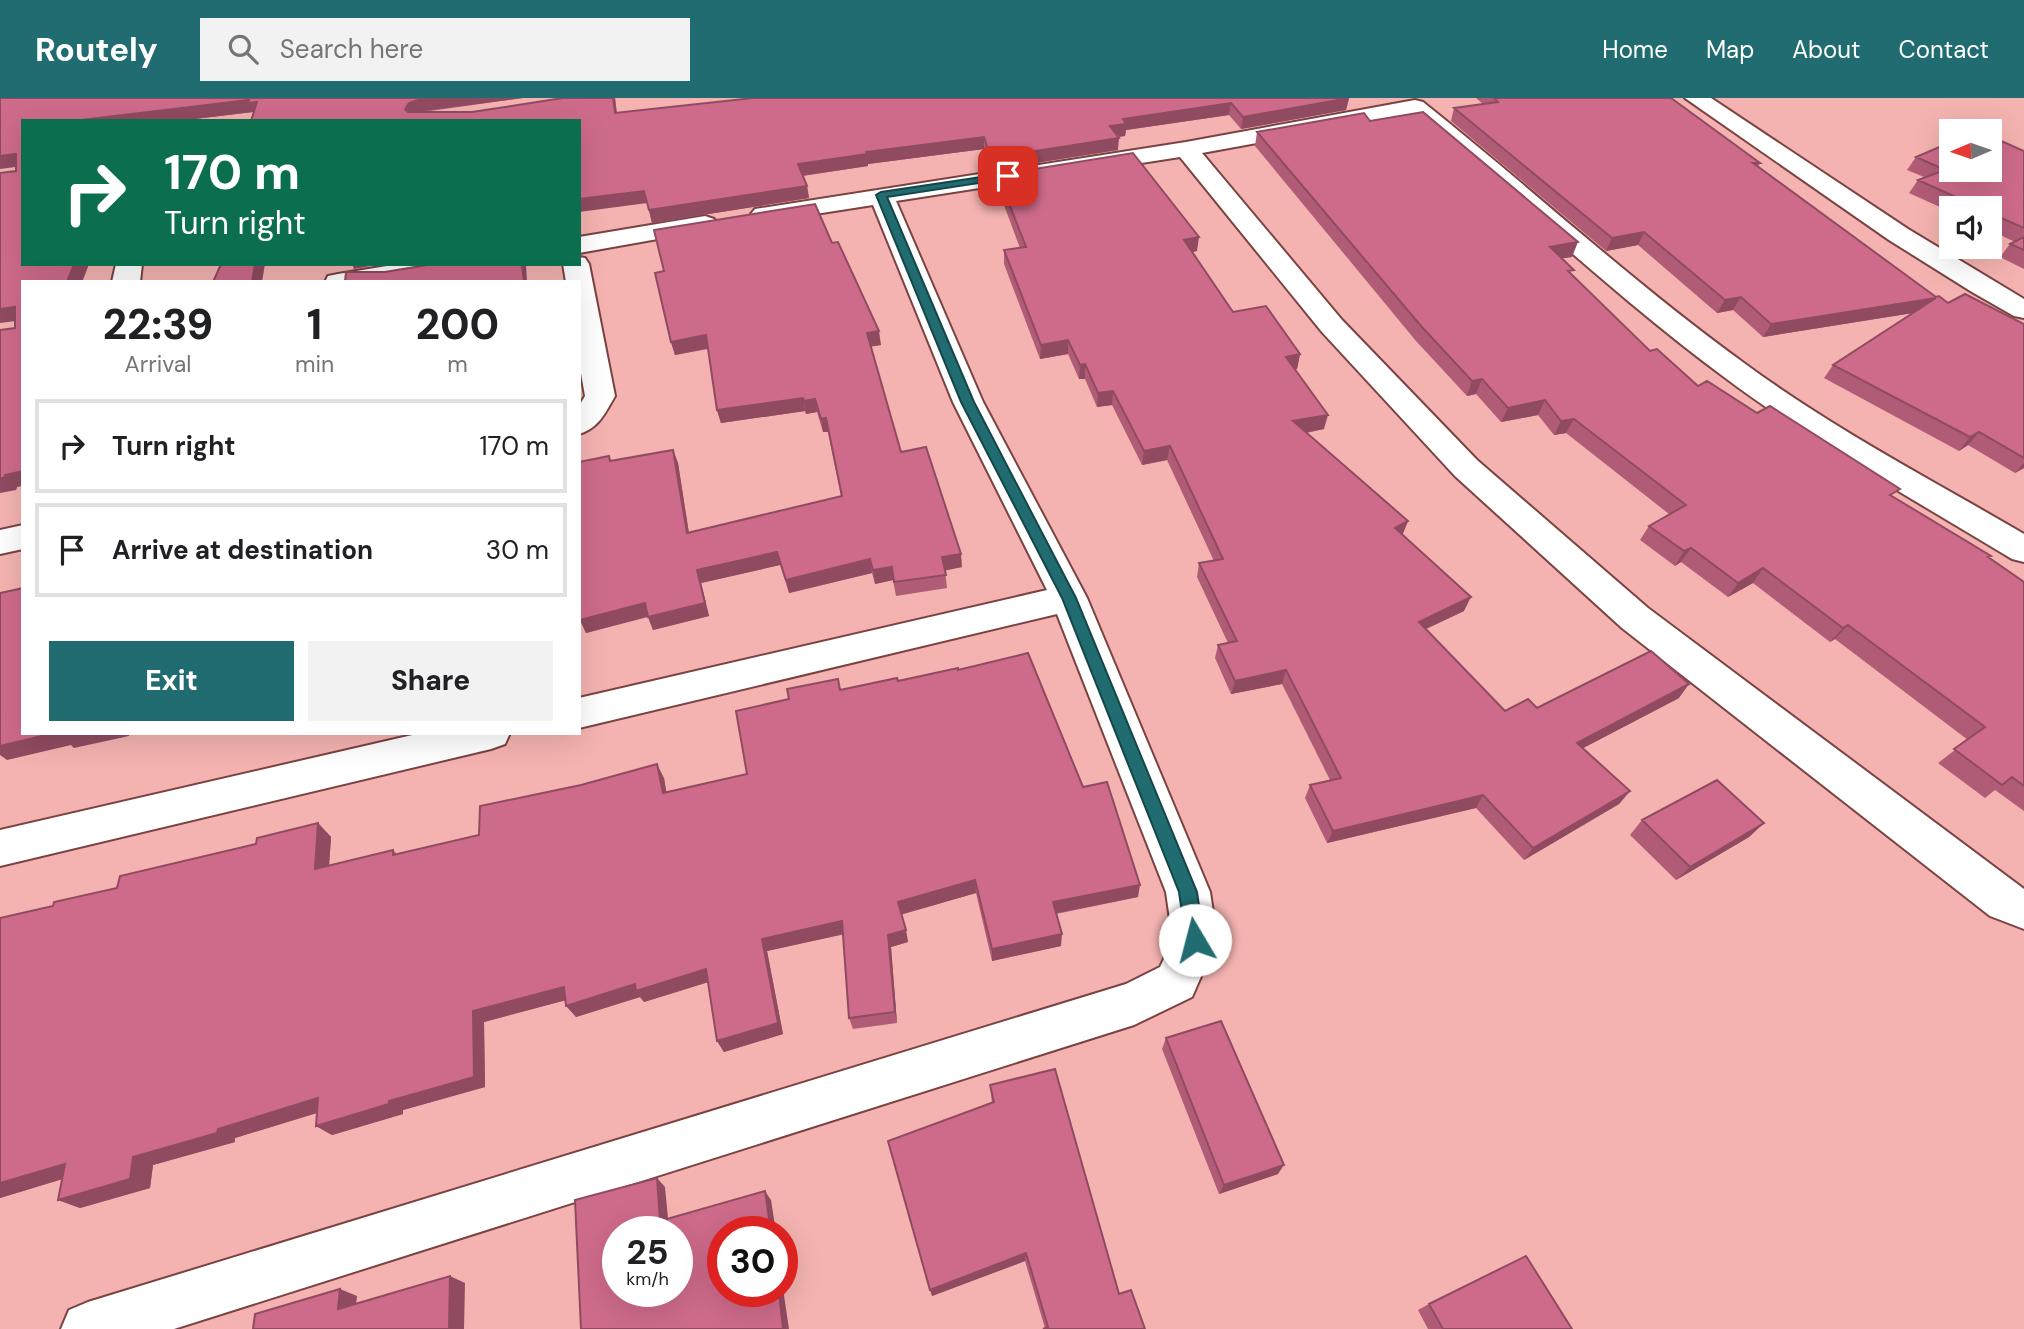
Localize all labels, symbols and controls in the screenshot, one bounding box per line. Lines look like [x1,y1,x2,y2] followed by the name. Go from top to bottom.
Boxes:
[200,18,690,81] search box
[35,28,158,71] text: Routely
[224,30,262,68] icon: search
[280,32,423,66] text: Search here
[1602,34,1668,65] text: Home
[1706,34,1754,65] text: Map
[1792,34,1861,65] text: About
[1899,34,1989,65] text: Contact
[1939,119,2002,182] north arrow
[1939,119,2002,259] map controls
[164,140,300,204] text: 170 m
[978,146,1038,206] pin
[49,147,140,238] icon: right
[989,157,1027,195] icon: arrive
[1939,196,2002,259] button: sound
[164,202,306,244] text: Turn right
[103,297,213,352] text: 22:39
[307,297,322,352] text: 1
[416,297,499,352] text: 200
[124,349,191,379] text: Arrival
[295,349,334,379] text: min
[447,349,468,379] text: m
[53,427,91,465] icon: right
[112,429,236,463] text: Turn right
[480,429,549,463] text: 170 m
[53,531,91,569] icon: arrive
[112,533,373,567] text: Arrive at destination
[486,533,549,567] text: 30 m
[49,641,294,721] button: Exit
[308,641,553,721] button: Share
[1158,903,1232,977] position arrow
[707,1216,798,1307] speed limit sign: 30
[627,1229,668,1275] text: 25
[626,1267,669,1291] text: km/h

